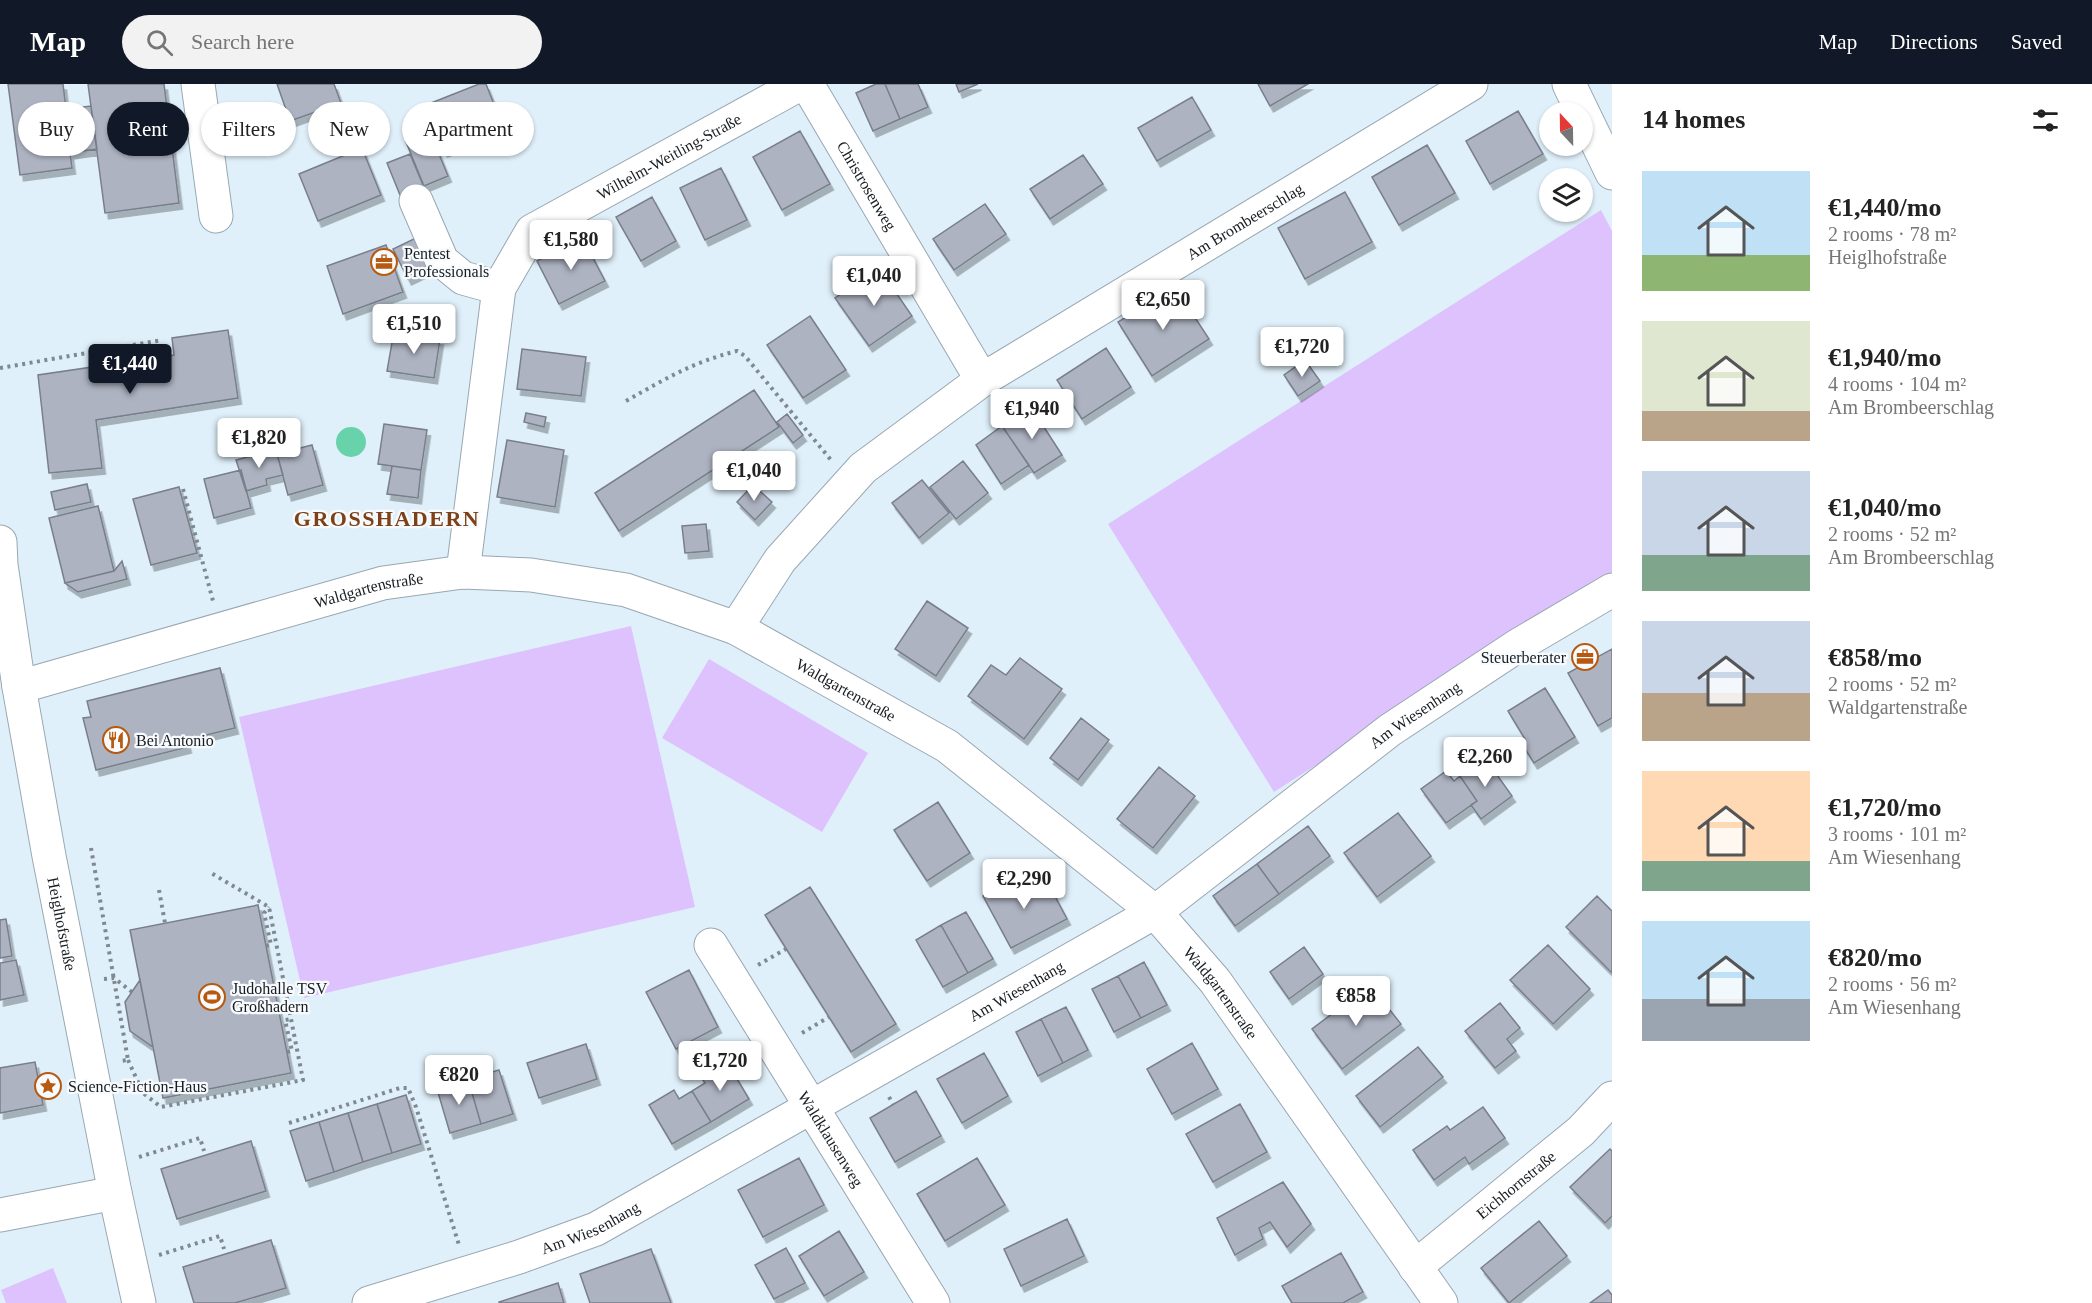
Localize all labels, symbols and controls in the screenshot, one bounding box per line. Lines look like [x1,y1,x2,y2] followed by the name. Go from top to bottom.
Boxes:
[122,15,542,69] search box
[30,26,86,57] text: Map
[143,26,176,59] icon: search
[191,29,294,54] text: Search here
[1819,30,1857,54] text: Map
[1890,30,1978,54] text: Directions
[2011,30,2062,54] text: Saved
[18,102,95,156] chip: Buy
[107,102,189,156] chip: Rent
[201,102,296,156] chip: Filters
[308,102,390,156] chip: New
[402,102,534,156] chip: Apartment
[1539,102,1593,156] north arrow
[1539,102,1593,222] map controls
[2029,104,2062,137] icon: filters
[1642,105,1745,134] text: 14 homes
[594,110,744,202] street label: Wilhelm-Weitling-Straße
[834,138,900,234] street label: Christrosenweg
[1539,168,1593,222] button: layers
[1183,179,1306,263] street label: Am Brombeerschlag
[1828,193,1941,222] text: €1,440/mo
[1690,195,1762,267] icon: home
[522,220,620,271] pin: €1,580
[1828,223,1956,245] text: 2 rooms · 78 m²
[544,228,599,250] text: €1,580
[404,245,489,280] place label: Pentest Professionals
[1828,246,1947,268] text: Heiglhofstraße
[369,247,399,277] office icon: Pentest Professionals
[825,256,923,307] pin: €1,040
[847,264,902,286] text: €1,040
[1114,280,1212,331] pin: €2,650
[1136,288,1191,310] text: €2,650
[365,304,463,355] pin: €1,510
[387,312,442,334] text: €1,510
[1253,327,1351,378] pin: €1,720
[1275,335,1330,357] text: €1,720
[1828,343,1941,372] text: €1,940/mo
[81,344,179,395] pin: €1,440
[1690,345,1762,417] icon: home
[103,352,158,374] text: €1,440
[1828,373,1966,395] text: 4 rooms · 104 m²
[983,389,1081,440] pin: €1,940
[1828,396,1994,418] text: Am Brombeerschlag
[1005,397,1060,419] text: €1,940
[210,418,308,469] pin: €1,820
[232,426,287,448] text: €1,820
[705,451,803,502] pin: €1,040
[727,459,782,481] text: €1,040
[1828,493,1941,522] text: €1,040/mo
[1690,495,1762,567] icon: home
[294,506,480,531] district label: GROSSHADERN
[1828,523,1956,545] text: 2 rooms · 52 m²
[1828,546,1994,568] text: Am Brombeerschlag
[312,569,424,611] street label: Waldgartenstraße
[1570,642,1600,672] office icon: Steuerberater
[1828,643,1922,672] text: €858/mo
[1690,645,1762,717] icon: home
[1481,649,1567,666] place label: Steuerberater
[793,655,899,724] street label: Waldgartenstraße
[1828,673,1956,695] text: 2 rooms · 52 m²
[1366,677,1464,751] street label: Am Wiesenhang
[1828,696,1967,718] text: Waldgartenstraße
[101,725,131,755] restaurant icon: Bei Antonio
[136,732,214,749] place label: Bei Antonio
[1436,737,1534,788] pin: €2,260
[1458,745,1513,767] text: €2,260
[1828,793,1941,822] text: €1,720/mo
[1690,795,1762,867] icon: home
[1828,823,1966,845] text: 3 rooms · 101 m²
[1828,846,1961,868] text: Am Wiesenhang
[975,859,1073,910] pin: €2,290
[997,867,1052,889] text: €2,290
[45,875,80,972] street label: Heiglhofstraße
[1180,943,1261,1042] street label: Waldgartenstraße
[1828,943,1922,972] text: €820/mo
[1690,945,1762,1017] icon: home
[966,957,1067,1024] street label: Am Wiesenhang
[1828,973,1956,995] text: 2 rooms · 56 m²
[1320,976,1392,1027] pin: €858
[232,980,328,1015] place label: Judohalle TSV Großhadern
[197,982,227,1012] sports icon: Judohalle TSV Großhadern
[1336,984,1376,1006] text: €858
[1828,996,1961,1018] text: Am Wiesenhang
[671,1041,769,1092] pin: €1,720
[693,1049,748,1071] text: €1,720
[423,1055,495,1106] pin: €820
[439,1063,479,1085] text: €820
[33,1071,63,1101] place icon: Science-Fiction-Haus
[68,1078,207,1095] place label: Science-Fiction-Haus
[795,1088,867,1190] street label: Waldklausenweg
[1473,1147,1558,1222] street label: Eichhornstraße
[539,1198,643,1257] street label: Am Wiesenhang

